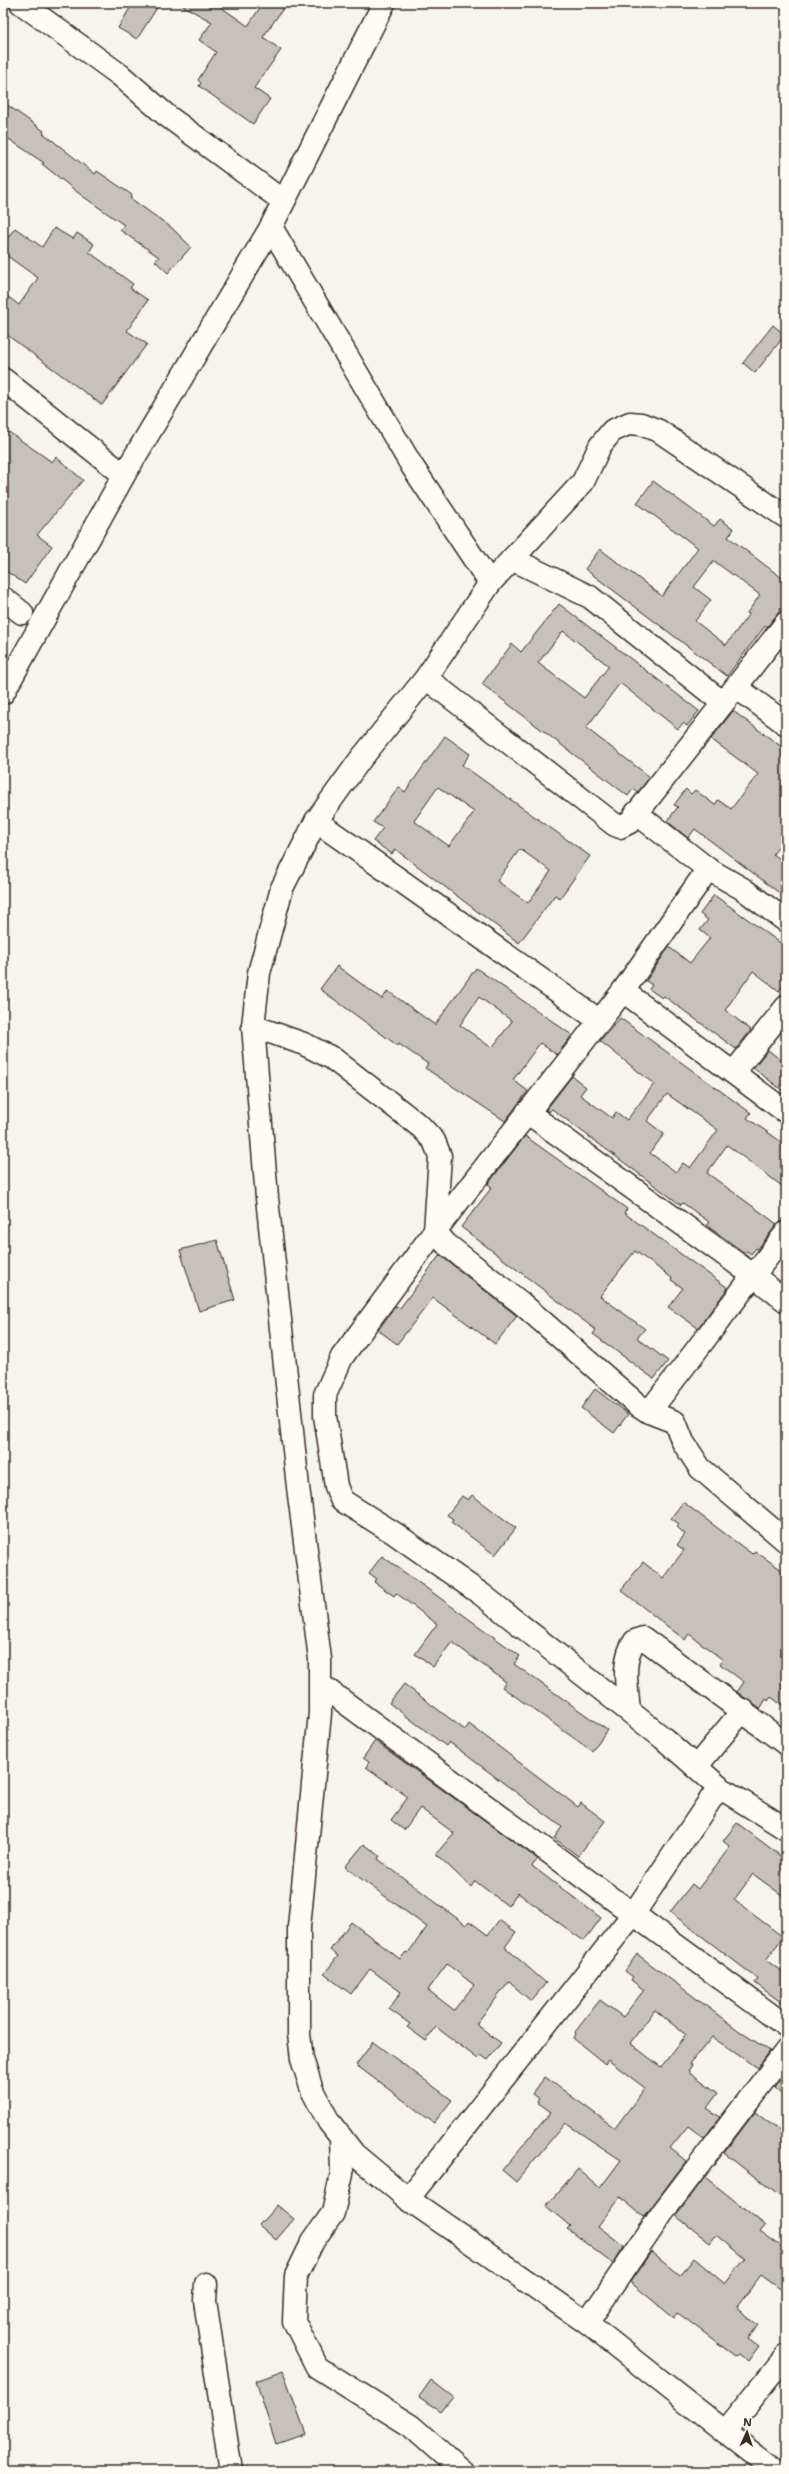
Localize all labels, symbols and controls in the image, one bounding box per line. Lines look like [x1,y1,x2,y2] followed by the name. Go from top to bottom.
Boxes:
[727,2412,767,2452] north arrow
[743,2415,753,2430] text: N

